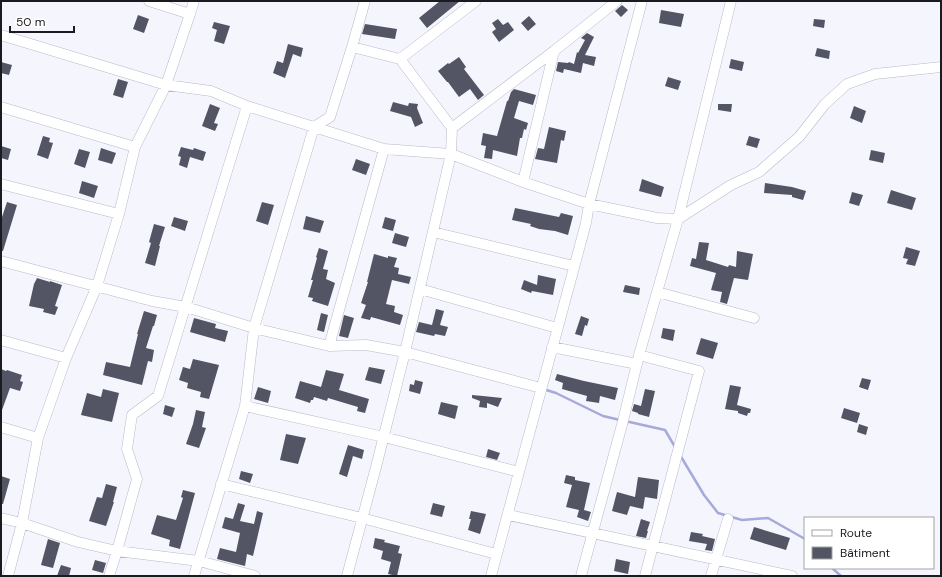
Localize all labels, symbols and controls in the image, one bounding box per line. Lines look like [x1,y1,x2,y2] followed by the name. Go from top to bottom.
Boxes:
[10,8,74,34] scale bar
[16,14,45,30] text: 50 m
[804,517,934,569] legend
[840,525,872,541] text: Route
[840,545,891,561] text: Bâtiment

